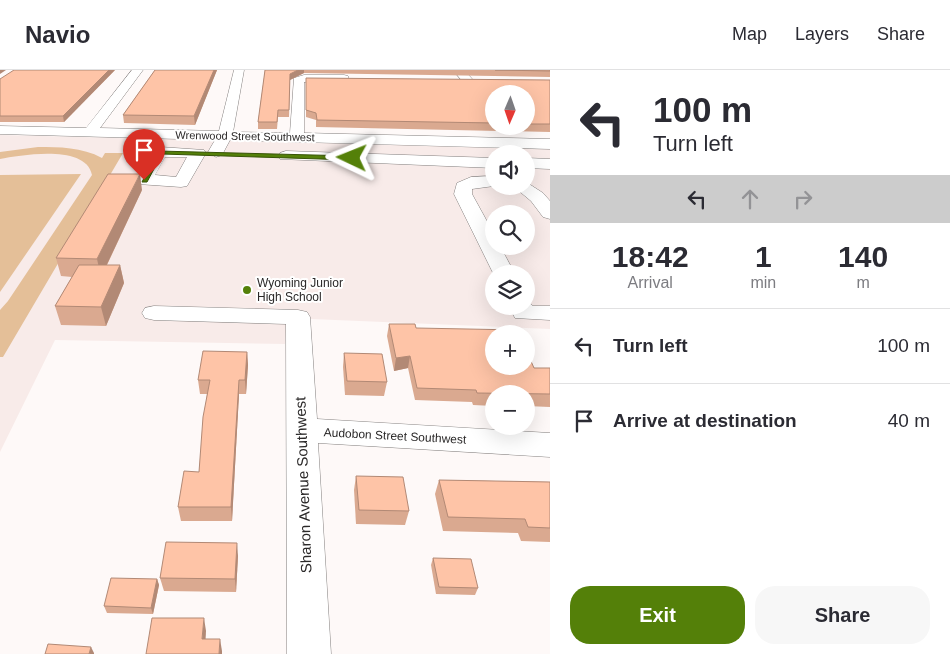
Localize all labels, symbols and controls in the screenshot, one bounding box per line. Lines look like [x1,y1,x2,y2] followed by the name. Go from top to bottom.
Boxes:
[25,21,90,48] text: Navio
[732,24,767,44] text: Map
[795,24,849,44] text: Layers
[877,24,925,44] text: Share
[485,85,535,135] north arrow
[485,85,535,435] map controls
[570,90,635,155] icon: left
[653,90,752,129] text: 100 m
[123,129,165,180] pin
[175,129,315,143] street label: Wrenwood Street Southwest
[325,131,377,183] position arrow
[653,131,733,156] text: Turn left
[130,136,158,164] icon: arrive
[485,145,535,195] button: sound
[683,185,711,213] icon: left
[736,185,764,213] icon: ahead
[789,185,817,213] icon: right
[485,205,535,255] button: search
[612,240,689,273] text: 18:42
[755,240,772,273] text: 1
[838,240,888,273] text: 140
[485,265,535,315] button: layers
[628,274,673,291] text: Arrival
[750,274,776,291] text: min
[856,274,870,291] text: m
[257,276,343,304] place label: Wyoming Junior High School
[241,284,253,296] marker: Wyoming Junior High School
[485,325,535,375] button: +
[570,332,598,360] icon: left
[613,335,688,356] text: Turn left
[877,335,930,356] text: 100 m
[485,385,535,435] button: −
[291,396,315,574] street label: Sharon Avenue Southwest
[570,407,598,435] icon: arrive
[613,410,797,431] text: Arrive at destination
[888,410,930,431] text: 40 m
[323,425,467,447] street label: Audobon Street Southwest
[570,586,745,644] button: Exit
[755,586,930,644] button: Share

